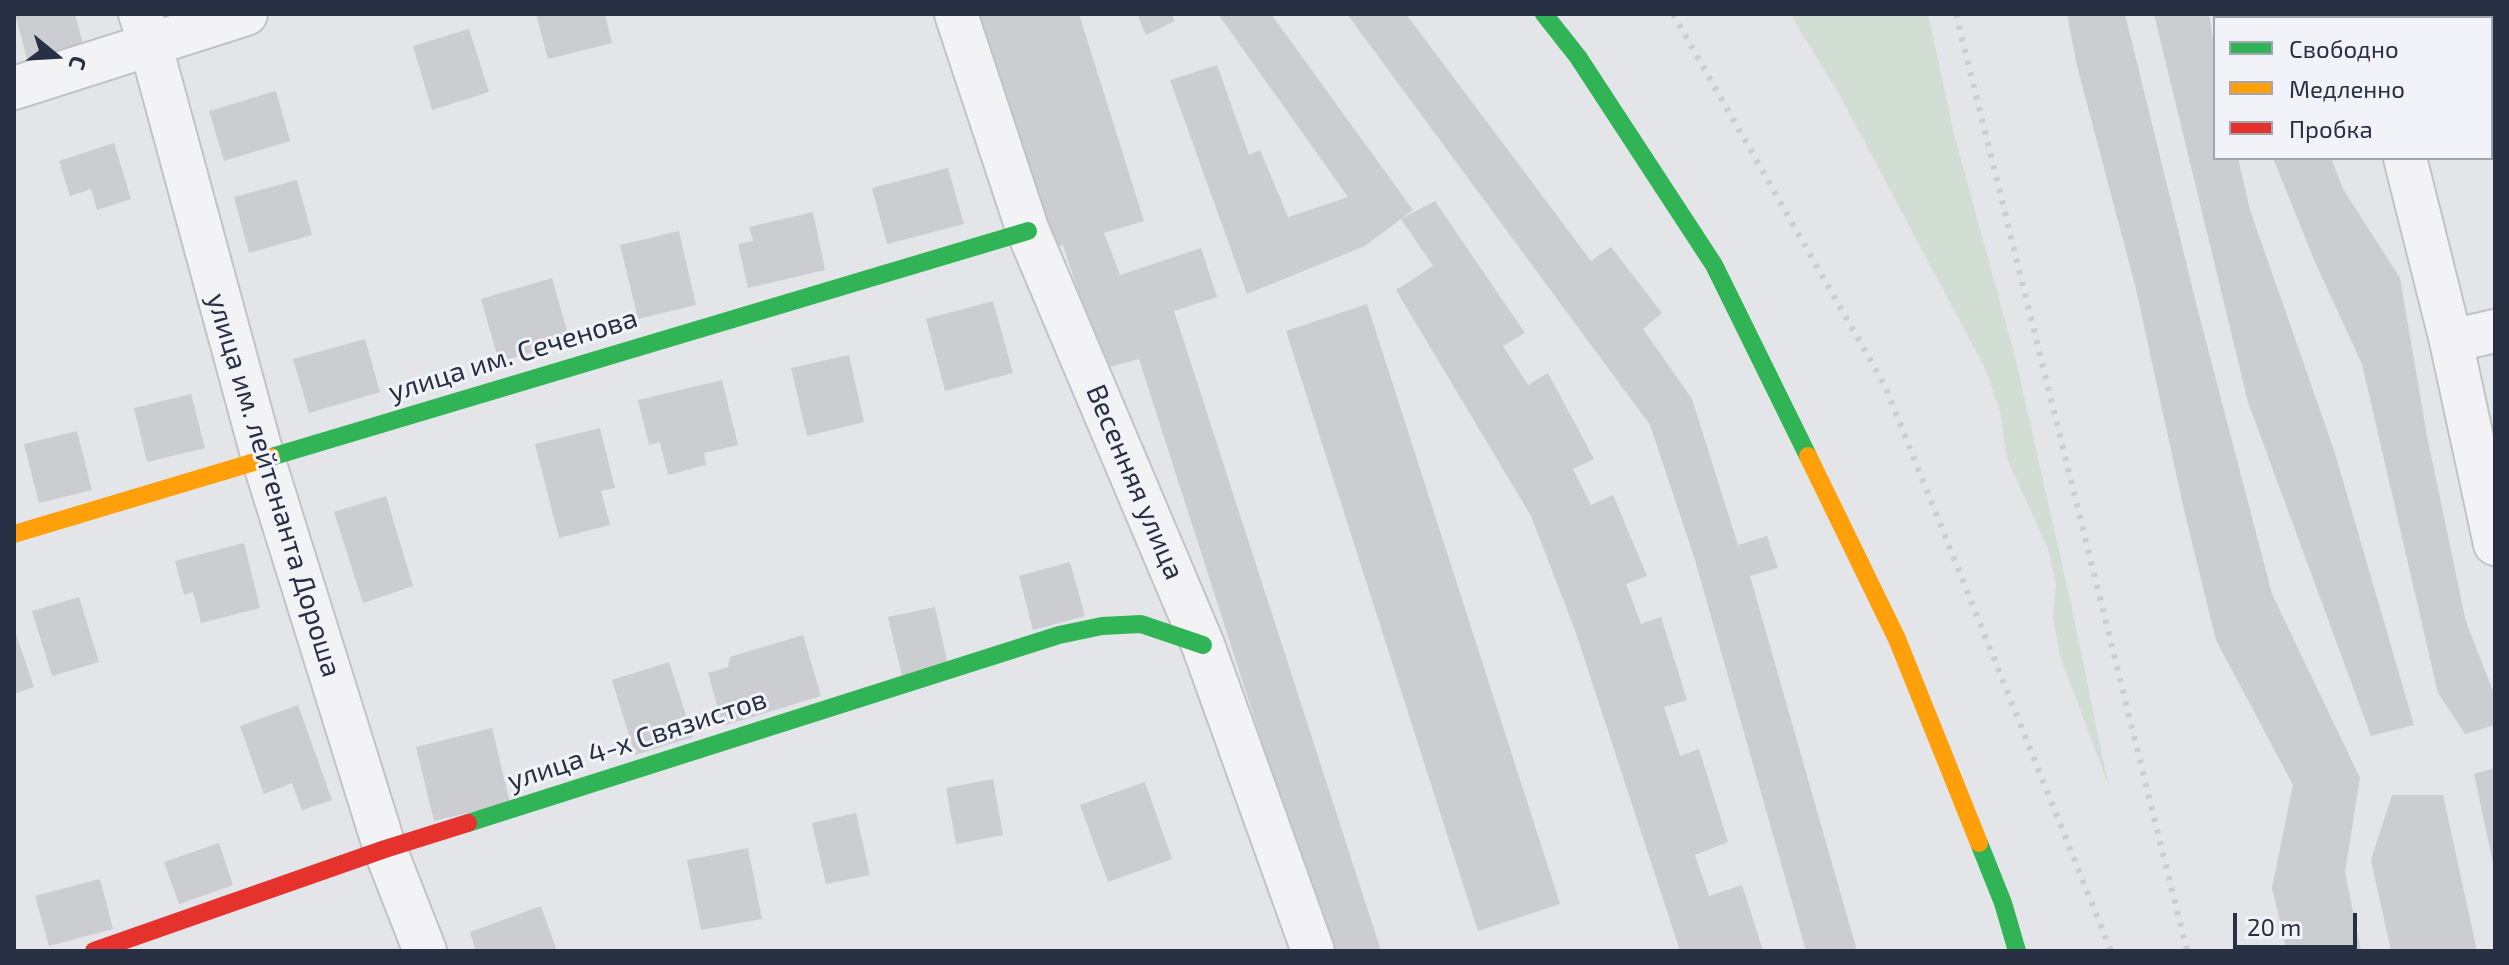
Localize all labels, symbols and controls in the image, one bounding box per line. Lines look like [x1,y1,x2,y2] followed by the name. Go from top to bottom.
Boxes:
[16,16,96,96] north arrow
[2213,16,2493,160] legend
[2289,34,2399,63] text: Свободно
[64,53,93,74] text: С
[2289,74,2405,103] text: Медленно
[2289,114,2373,143] text: Пробка
[200,289,348,681] street label: улица им. лейтенанта Дороша
[384,301,642,409] street label: улица им. Сеченова
[1079,379,1191,585] street label: Весенняя улица
[503,682,771,798] street label: улица 4-х Связистов
[2237,897,2361,947] scale bar
[2247,912,2301,941] text: 20 m

